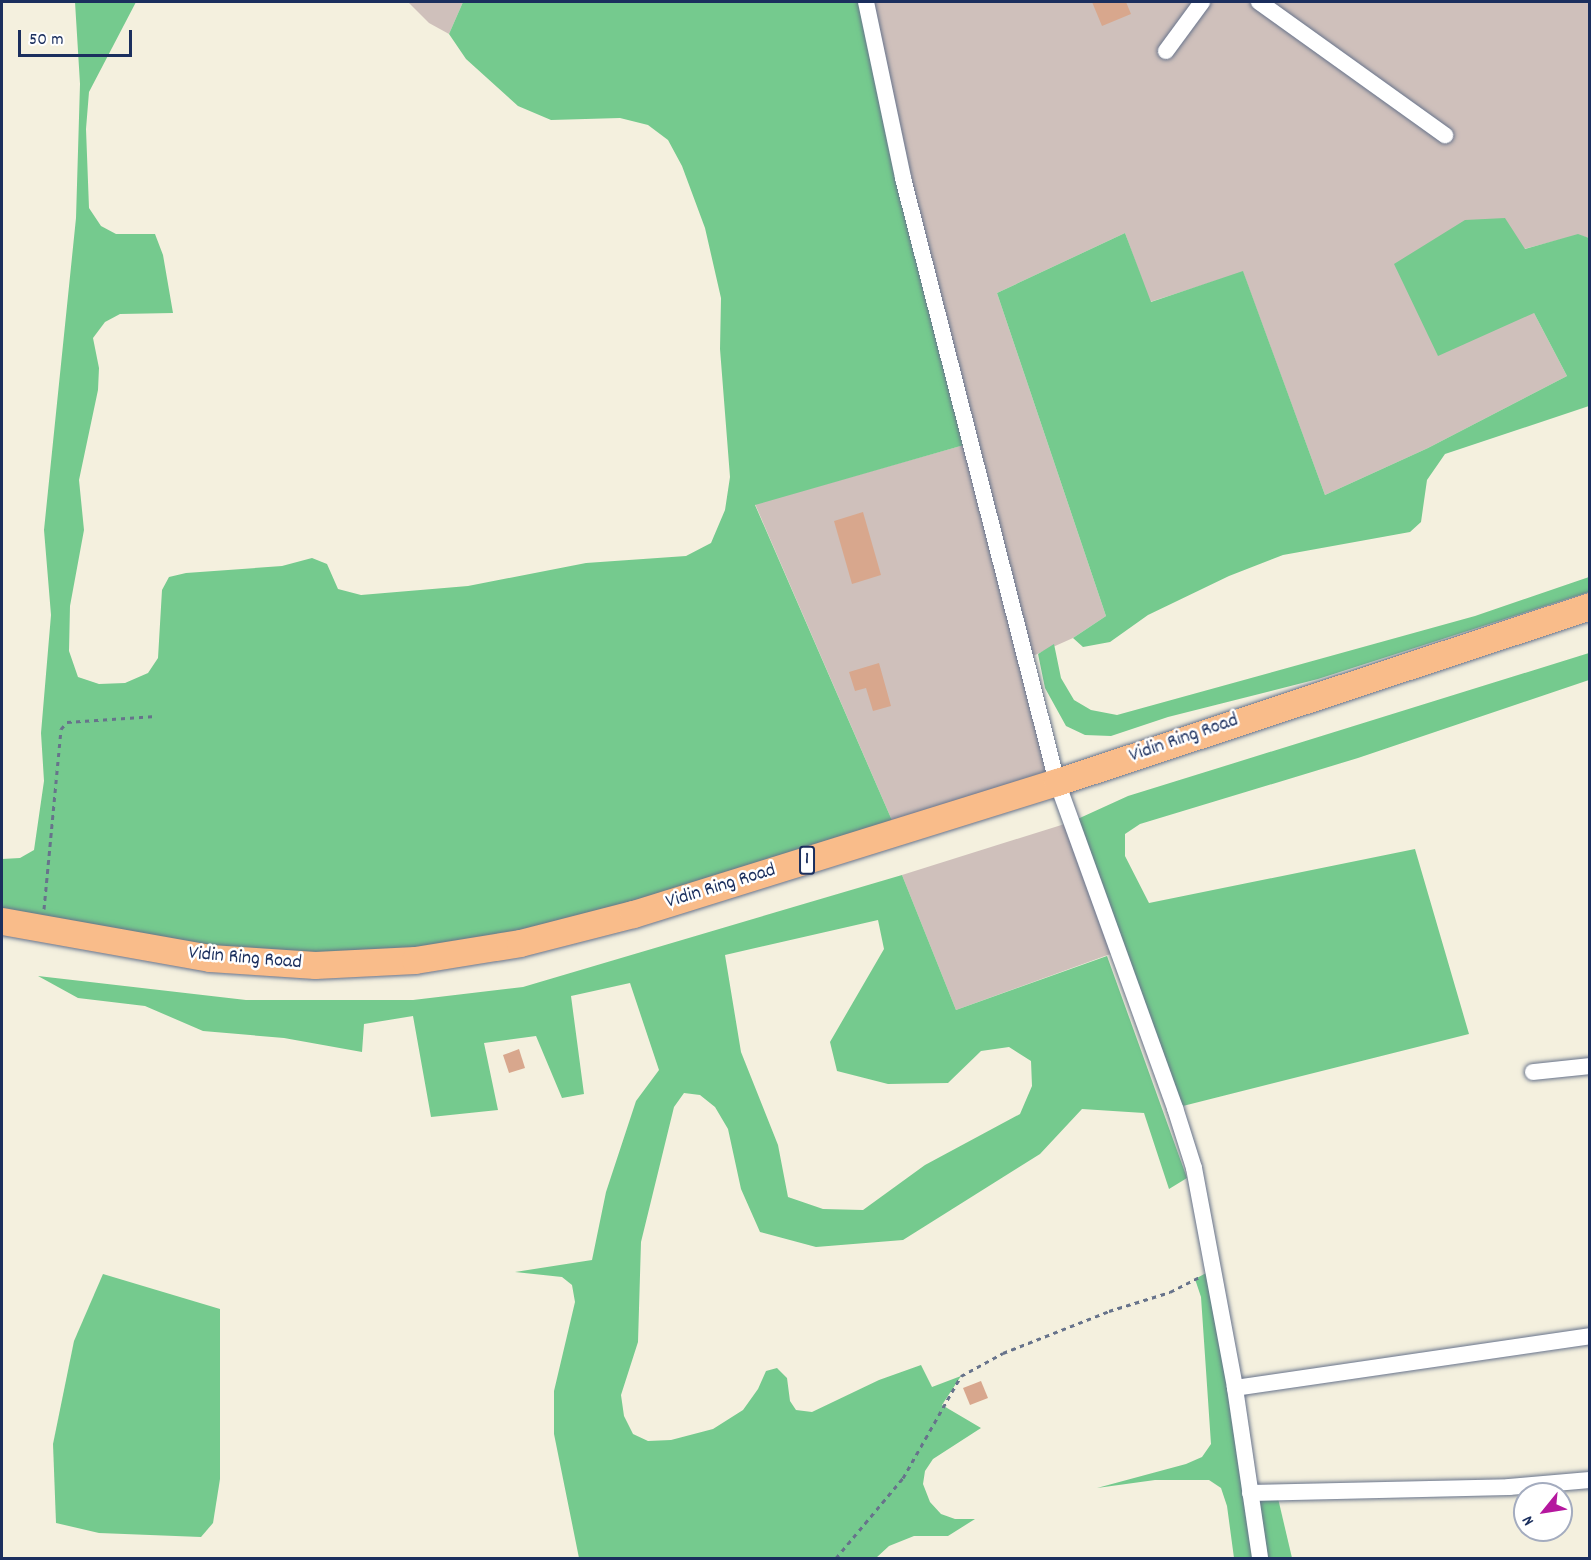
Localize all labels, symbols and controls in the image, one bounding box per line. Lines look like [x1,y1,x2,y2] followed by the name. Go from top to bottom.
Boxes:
[21,18,135,56] scale bar
[29,28,64,53] text: 50 m
[1126,709,1242,769] street label: Vidin Ring Road
[798,845,816,875] road number: 1
[663,859,779,915] street label: Vidin Ring Road
[187,942,303,976] street label: Vidin Ring Road
[1513,1482,1573,1542] north arrow
[1517,1511,1541,1529] text: N

